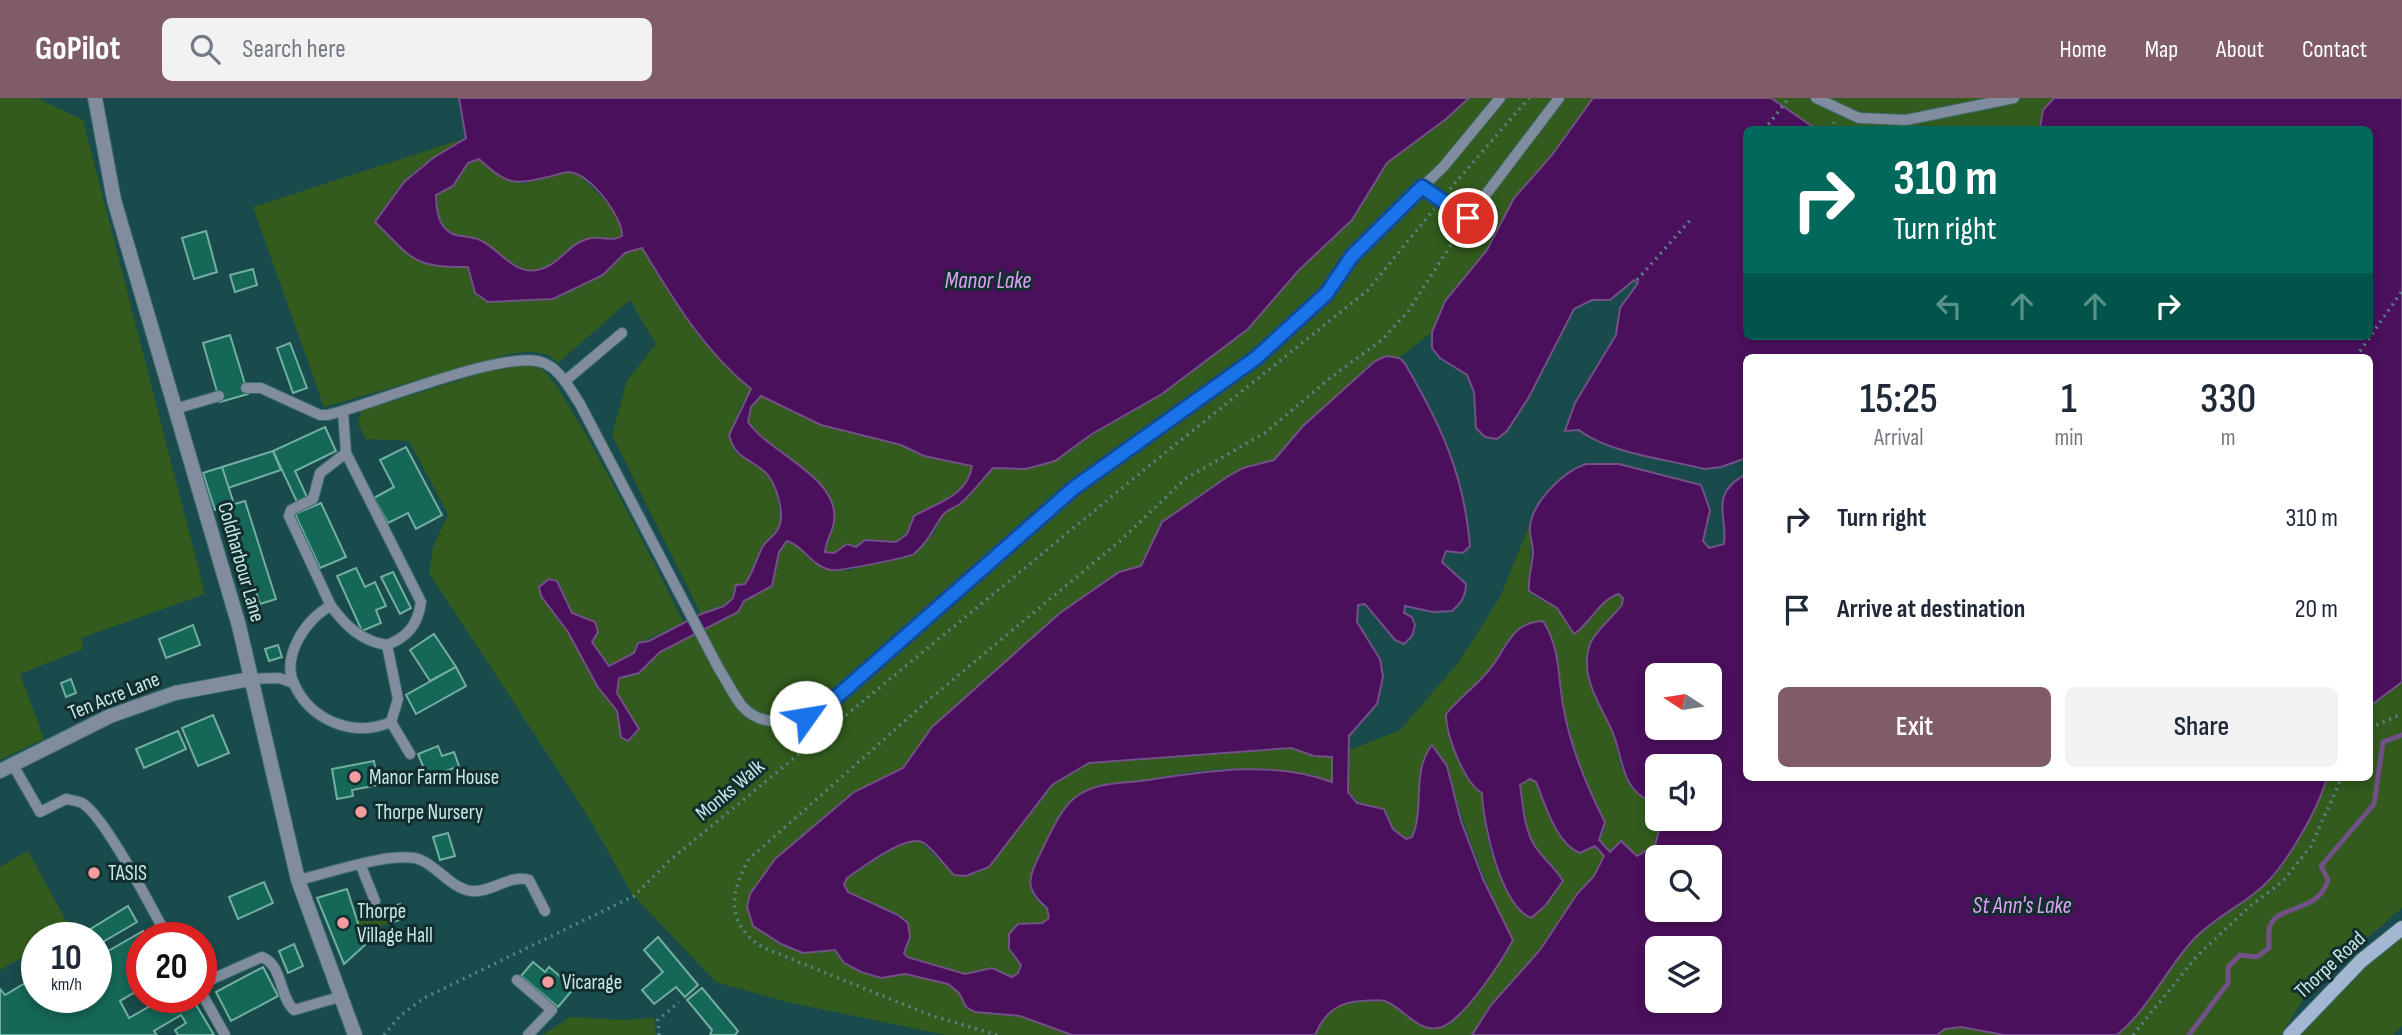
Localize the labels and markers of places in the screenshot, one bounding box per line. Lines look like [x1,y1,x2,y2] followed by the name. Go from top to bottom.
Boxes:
[1438,188,1498,248] pin
[369,765,499,790] place label: Manor Farm House
[347,769,363,785] marker: Manor Farm House
[375,800,483,825] place label: Thorpe Nursery
[353,804,369,820] marker: Thorpe Nursery
[108,861,147,886] place label: TASIS
[86,865,102,881] marker: TASIS
[357,899,433,948] place label: Thorpe Village Hall
[335,915,351,931] marker: Thorpe Village Hall
[562,970,622,995] place label: Vicarage
[540,974,556,990] marker: Vicarage

